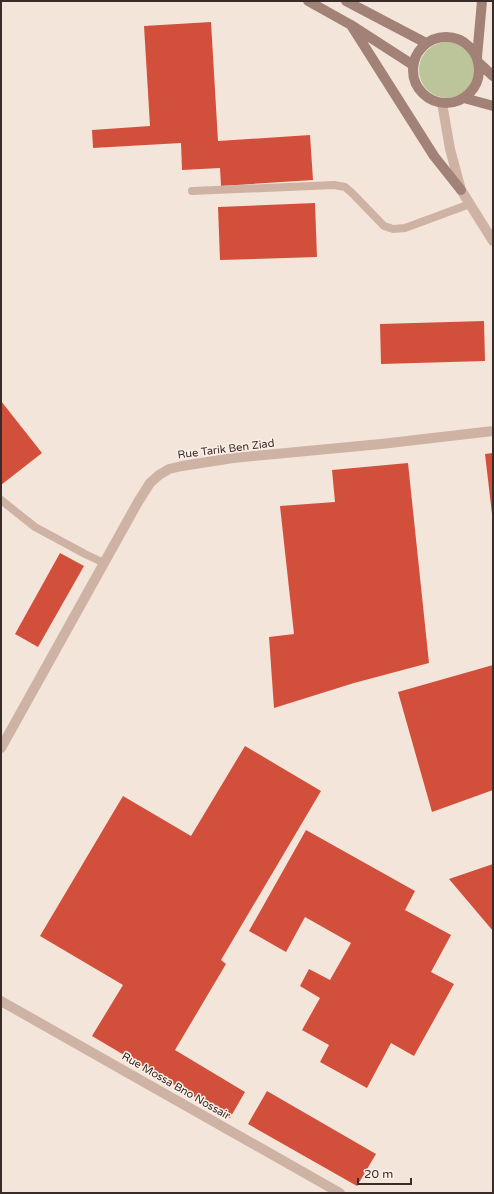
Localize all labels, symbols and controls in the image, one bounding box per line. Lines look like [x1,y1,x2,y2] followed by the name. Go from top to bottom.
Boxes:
[177,437,275,461] street label: Rue Tarik Ben Ziad
[119,1050,233,1123] street label: Rue Mossa Bno Nossair
[358,1160,411,1186] scale bar
[364,1167,393,1181] text: 20 m

